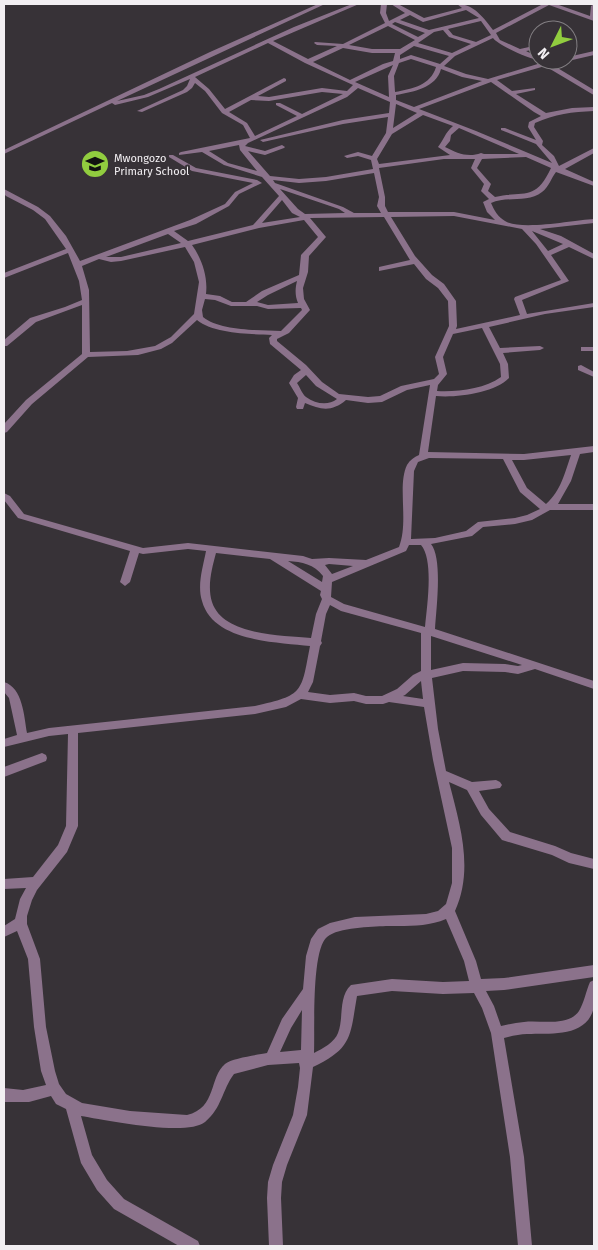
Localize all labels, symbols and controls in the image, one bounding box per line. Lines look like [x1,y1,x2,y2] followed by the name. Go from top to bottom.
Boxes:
[528,20,578,70] north arrow
[534,44,553,63] text: N
[80,149,110,179] school or university icon: Mwongozo Primary School
[114,152,189,178] place label: Mwongozo Primary School

